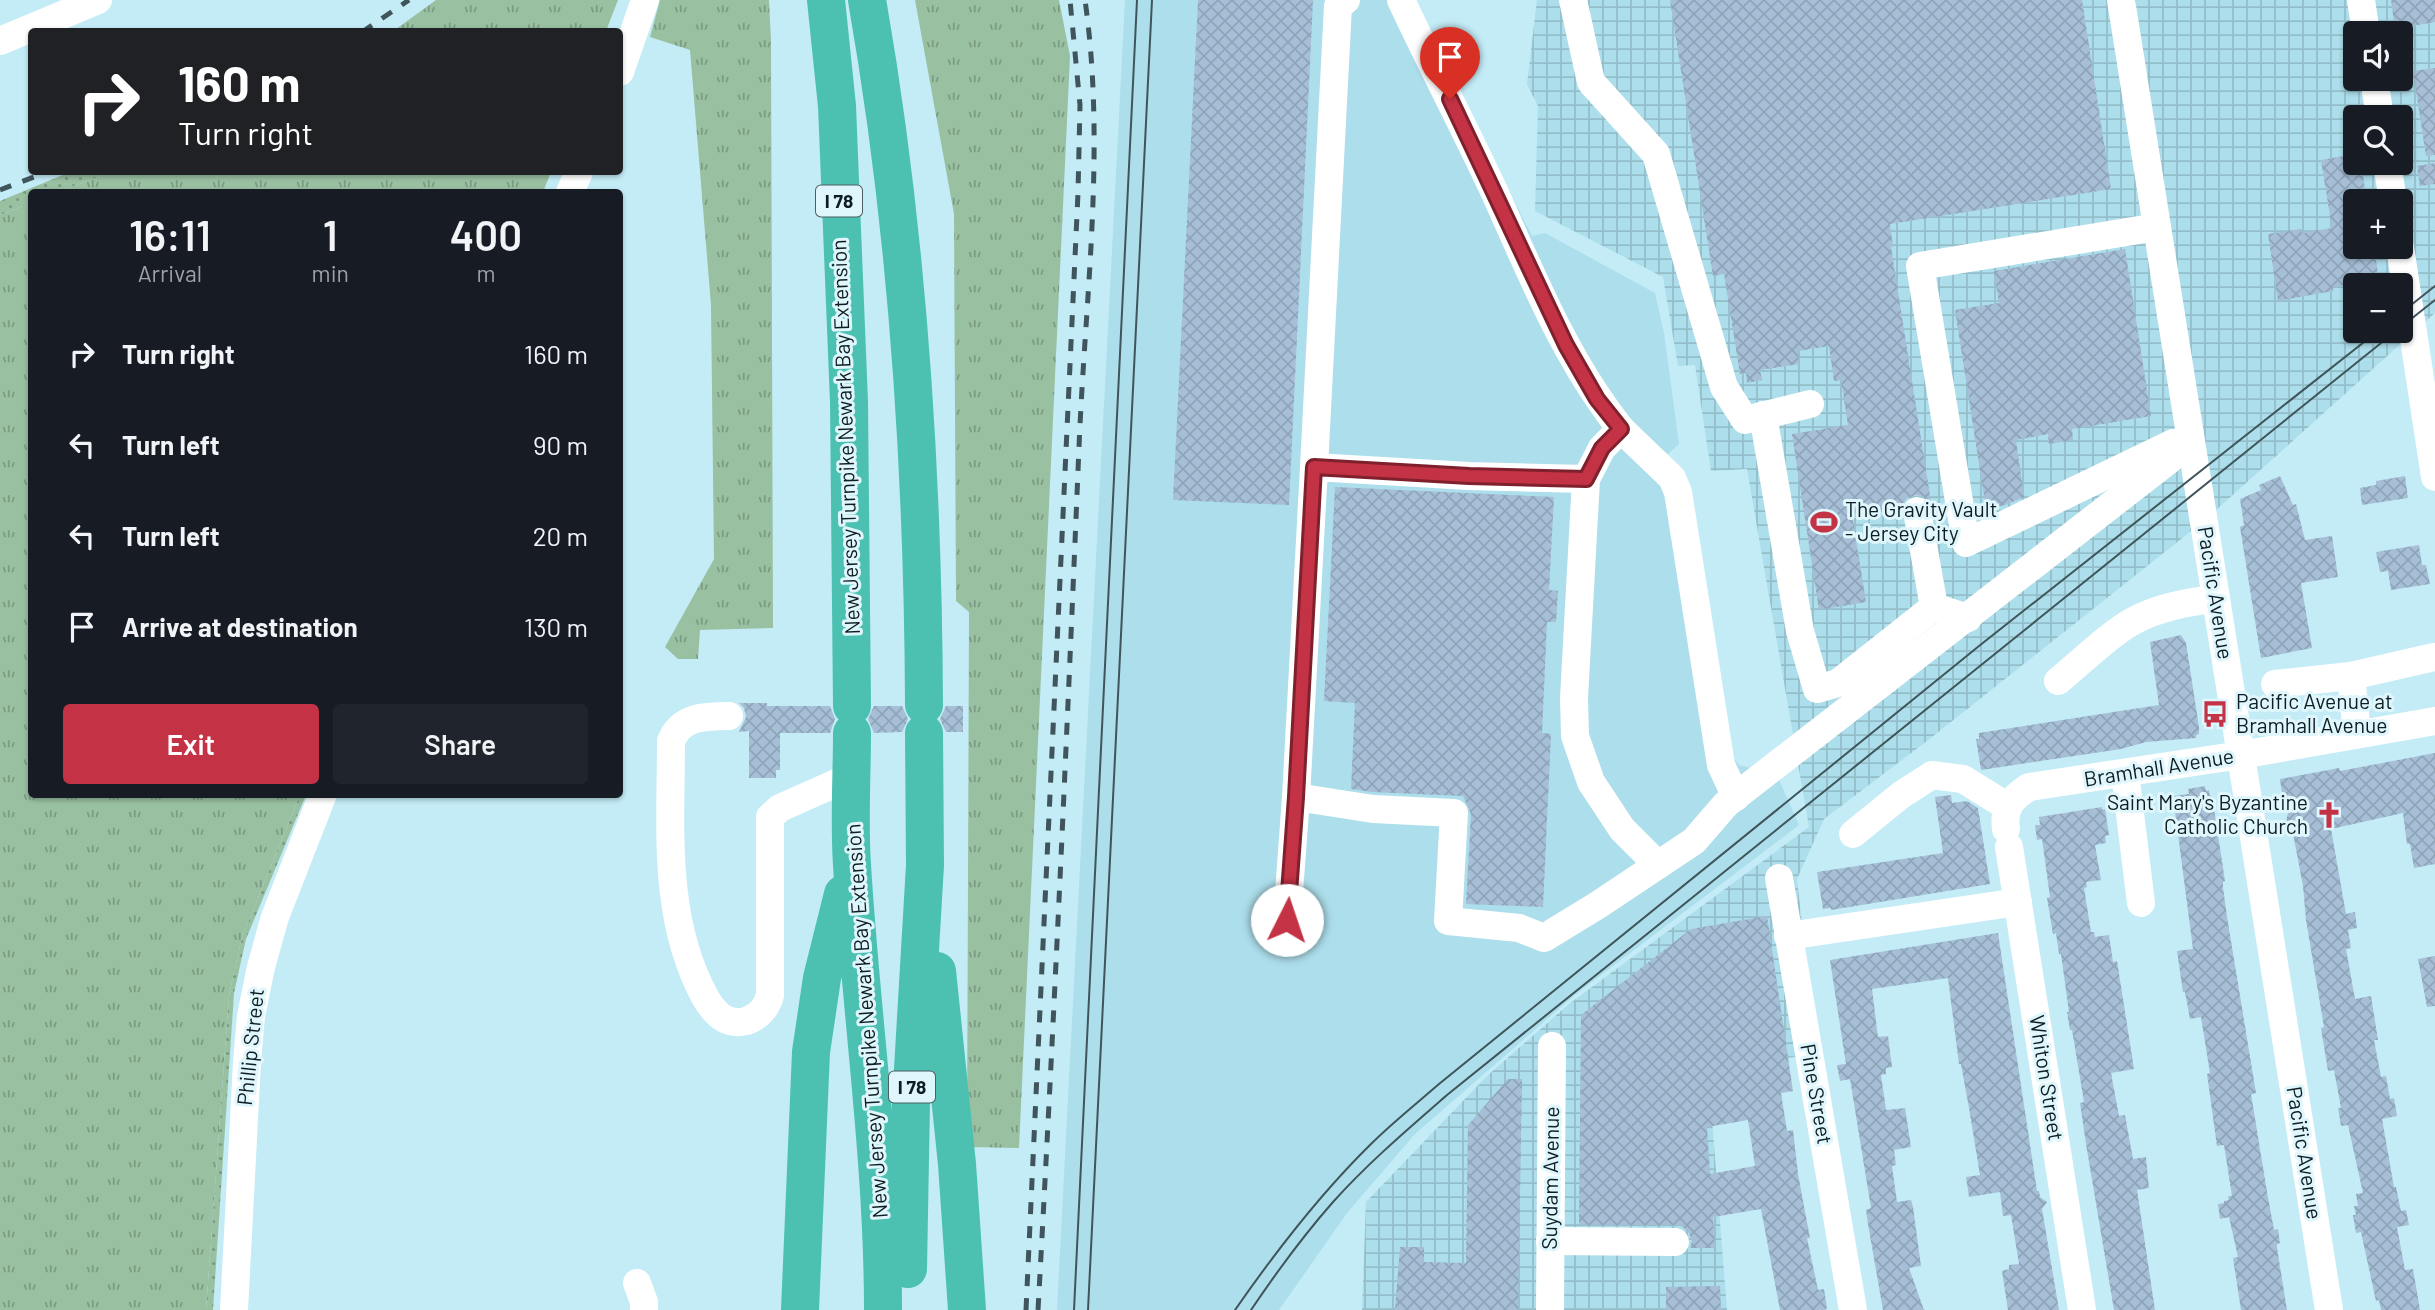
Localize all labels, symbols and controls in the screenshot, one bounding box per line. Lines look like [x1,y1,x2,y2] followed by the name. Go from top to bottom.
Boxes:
[2343,21,2413,343] map controls
[2343,21,2413,91] button: sound
[1420,27,1480,99] pin
[1431,38,1469,76] icon: arrive
[178,53,300,112] text: 160 m
[63,56,154,147] icon: right
[2343,105,2413,175] button: search
[178,113,313,151] text: Turn right
[816,186,862,216] road number: I 78
[2343,189,2413,259] button: +
[129,209,211,259] text: 16:11
[323,209,338,259] text: 1
[450,209,522,259] text: 400
[825,239,864,635] street label: New Jersey Turnpike Newark Bay Extension
[138,259,202,287] text: Arrival
[312,259,349,287] text: min
[476,259,495,287] text: m
[2343,273,2413,343] button: −
[63,335,101,373] icon: right
[122,338,235,369] text: Turn right
[524,338,588,369] text: 160 m
[63,426,101,464] icon: left
[122,429,220,460] text: Turn left
[533,429,588,460] text: 90 m
[1845,496,1997,545] place label: The Gravity Vault - Jersey City
[1809,507,1839,537] sports icon: The Gravity Vault - Jersey City
[63,517,101,555] icon: left
[122,520,220,551] text: Turn left
[533,520,588,551] text: 20 m
[2194,525,2239,661] street label: Pacific Avenue
[63,608,101,646] icon: arrive
[122,611,358,642] text: Arrive at destination
[524,611,588,642] text: 130 m
[2236,688,2393,737] place label: Pacific Avenue at Bramhall Avenue
[2200,699,2230,729] bus stop icon: Pacific Avenue at Bramhall Avenue
[63,704,319,784] button: Exit
[333,704,588,784] button: Share
[2082,742,2236,791] street label: Bramhall Avenue
[2107,789,2308,838] place label: Saint Mary's Byzantine Catholic Church
[2314,800,2344,830] church icon: Saint Mary's Byzantine Catholic Church
[839,823,892,1219] street label: New Jersey Turnpike Newark Bay Extension
[1250,883,1324,957] position arrow
[231,987,268,1106] street label: Phillip Street
[2025,1013,2070,1142] street label: Whiton Street
[1796,1041,1839,1146] street label: Pine Street
[889,1072,935,1102] road number: I 78
[2283,1085,2328,1221] street label: Pacific Avenue
[1536,1106,1563,1250] street label: Suydam Avenue

